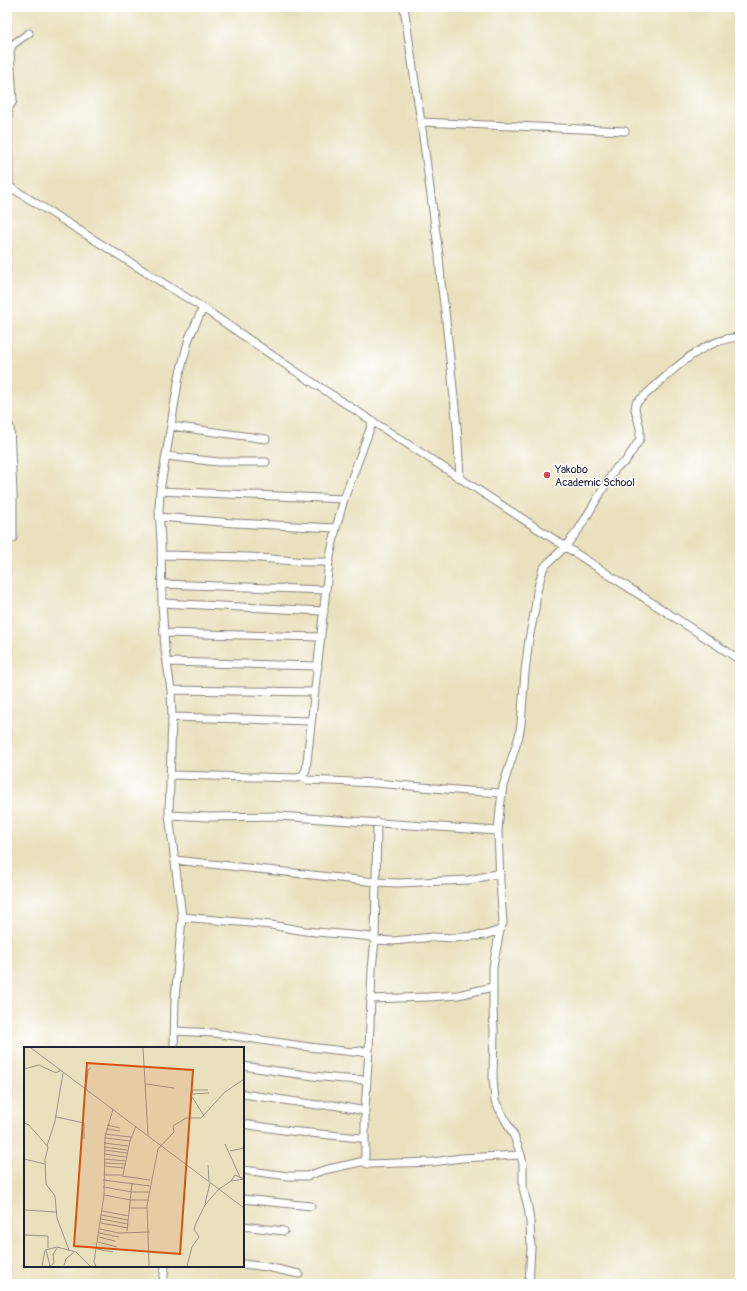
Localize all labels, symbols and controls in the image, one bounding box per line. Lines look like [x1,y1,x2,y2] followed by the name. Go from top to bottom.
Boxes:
[554,463,635,489] place label: Yakobo Academic School
[542,470,552,480] marker: Yakobo Academic School
[24,1047,244,1267] inset map

